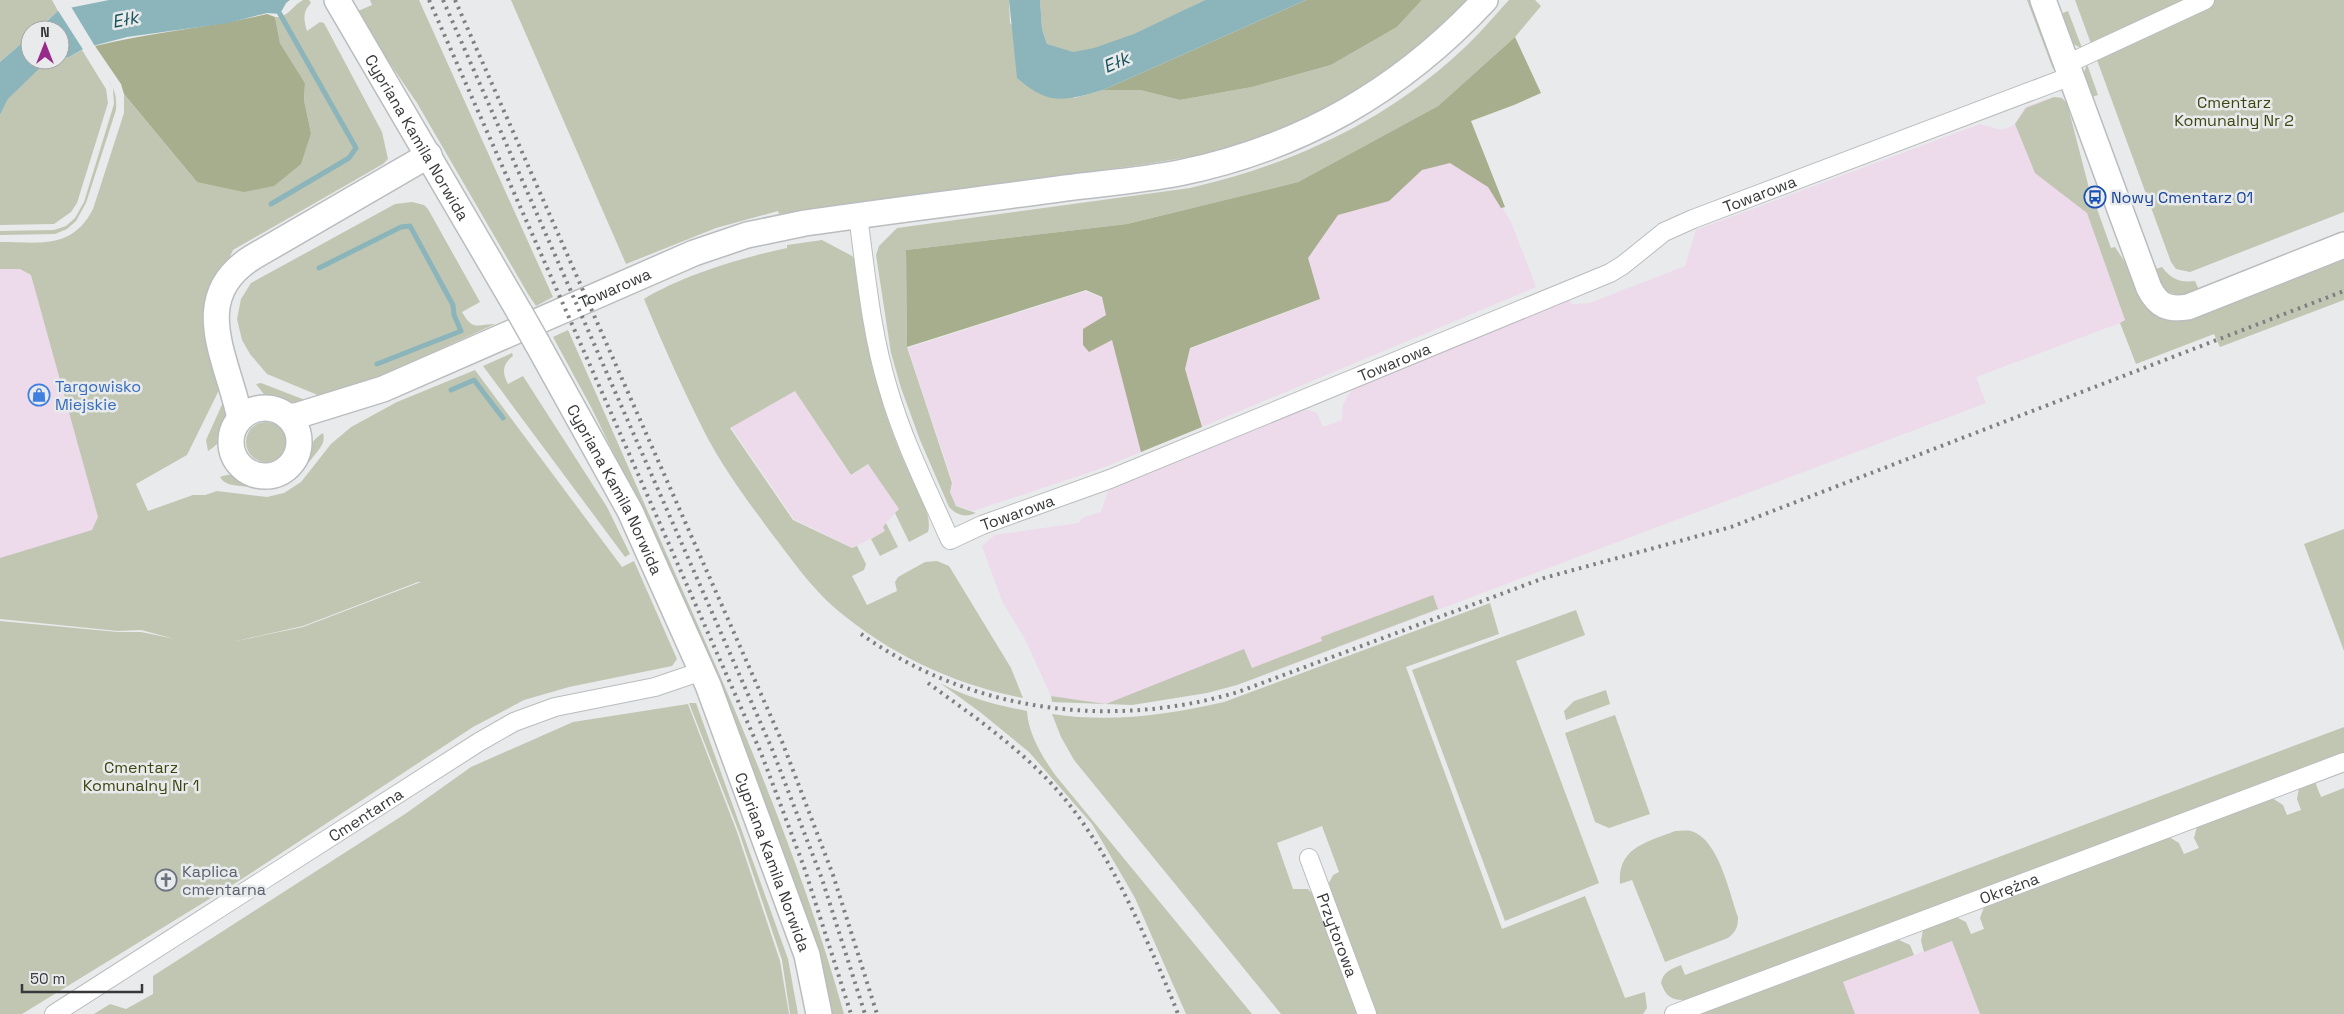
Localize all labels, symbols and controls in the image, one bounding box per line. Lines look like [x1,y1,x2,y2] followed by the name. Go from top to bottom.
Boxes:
[110,5,142,33] water label: Ełk
[20,20,70,70] north arrow
[40,23,50,41] text: N
[1099,45,1135,78] water label: Ełk
[360,50,474,224] street label: Cypriana Kamila Norwida
[2174,92,2294,131] park label: Cmentarz Komunalny Nr 2
[1720,170,1799,217] street label: Towarowa
[2083,185,2107,209] bus stop icon: Nowy Cmentarz 01
[2111,187,2253,208] place label: Nowy Cmentarz 01
[575,263,654,313] street label: Towarowa
[1355,338,1434,386] street label: Towarowa
[55,376,141,415] place label: Targowisko Miejskie
[27,383,51,407] shop icon: Targowisko Miejskie
[562,400,668,578] street label: Cypriana Kamila Norwida
[978,489,1057,535] street label: Towarowa
[83,757,199,796] park label: Cmentarz Komunalny Nr 1
[730,769,815,954] street label: Cypriana Kamila Norwida
[324,783,407,846] street label: Cmentarna
[182,861,266,900] place label: Kaplica cmentarna
[1977,867,2042,909] street label: Okrężna
[154,868,178,892] church icon: Kaplica cmentarna
[1312,890,1363,980] street label: Przytorowa
[22,962,142,994] scale bar
[30,969,65,988] text: 50 m

